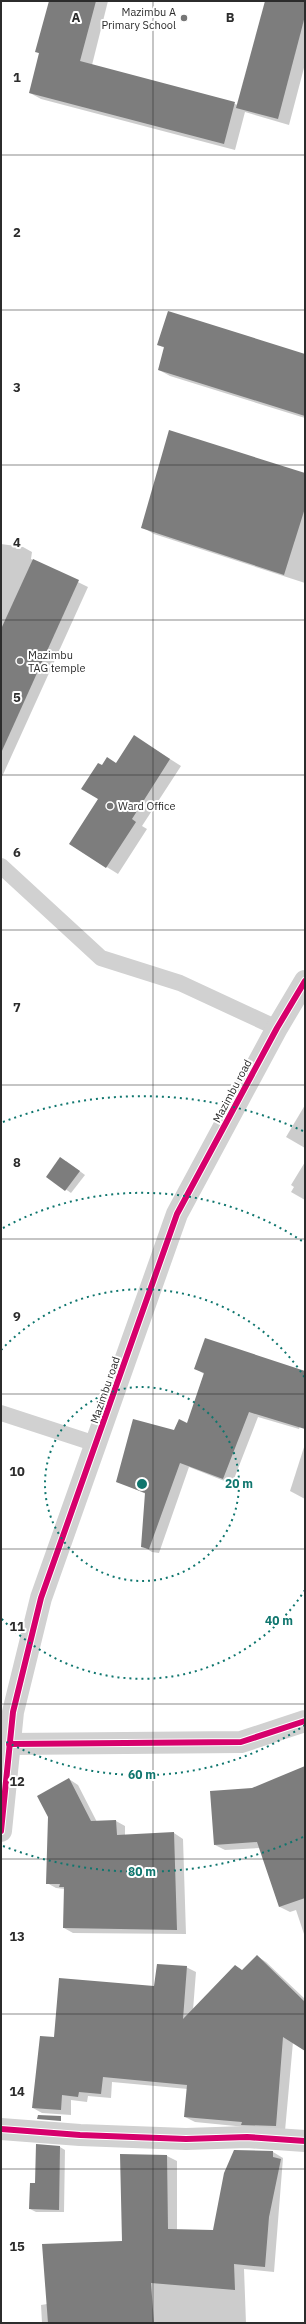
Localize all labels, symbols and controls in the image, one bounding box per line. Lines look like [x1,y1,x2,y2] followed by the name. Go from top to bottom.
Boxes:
[101,5,176,32] place label: Mazimbu A Primary School
[72,9,81,26] text: A
[226,9,235,26] text: B
[179,13,189,23] marker: Mazimbu A Primary School
[13,69,21,86] text: 1
[13,224,21,241] text: 2
[13,379,21,396] text: 3
[13,534,21,551] text: 4
[28,648,86,675] place label: Mazimbu TAG temple
[15,656,25,666] marker: Mazimbu TAG temple
[13,689,21,706] text: 5
[118,799,176,813] place label: Ward Office
[105,801,115,811] marker: Ward Office
[13,844,21,861] text: 6
[13,999,21,1016] text: 7
[209,1057,255,1125] street label: Mazimbu road
[13,1154,21,1171] text: 8
[13,1308,21,1325] text: 9
[87,1355,123,1425] street label: Mazimbu road
[9,1463,25,1480] text: 10
[225,1476,253,1491] text: 20 m
[135,1477,149,1491] centre of rings
[265,1613,293,1628] text: 40 m
[9,1618,25,1635] text: 11
[128,1767,156,1782] text: 60 m
[9,1773,25,1790] text: 12
[128,1864,156,1879] text: 80 m
[9,1928,25,1945] text: 13
[9,2083,25,2100] text: 14
[9,2238,25,2255] text: 15

